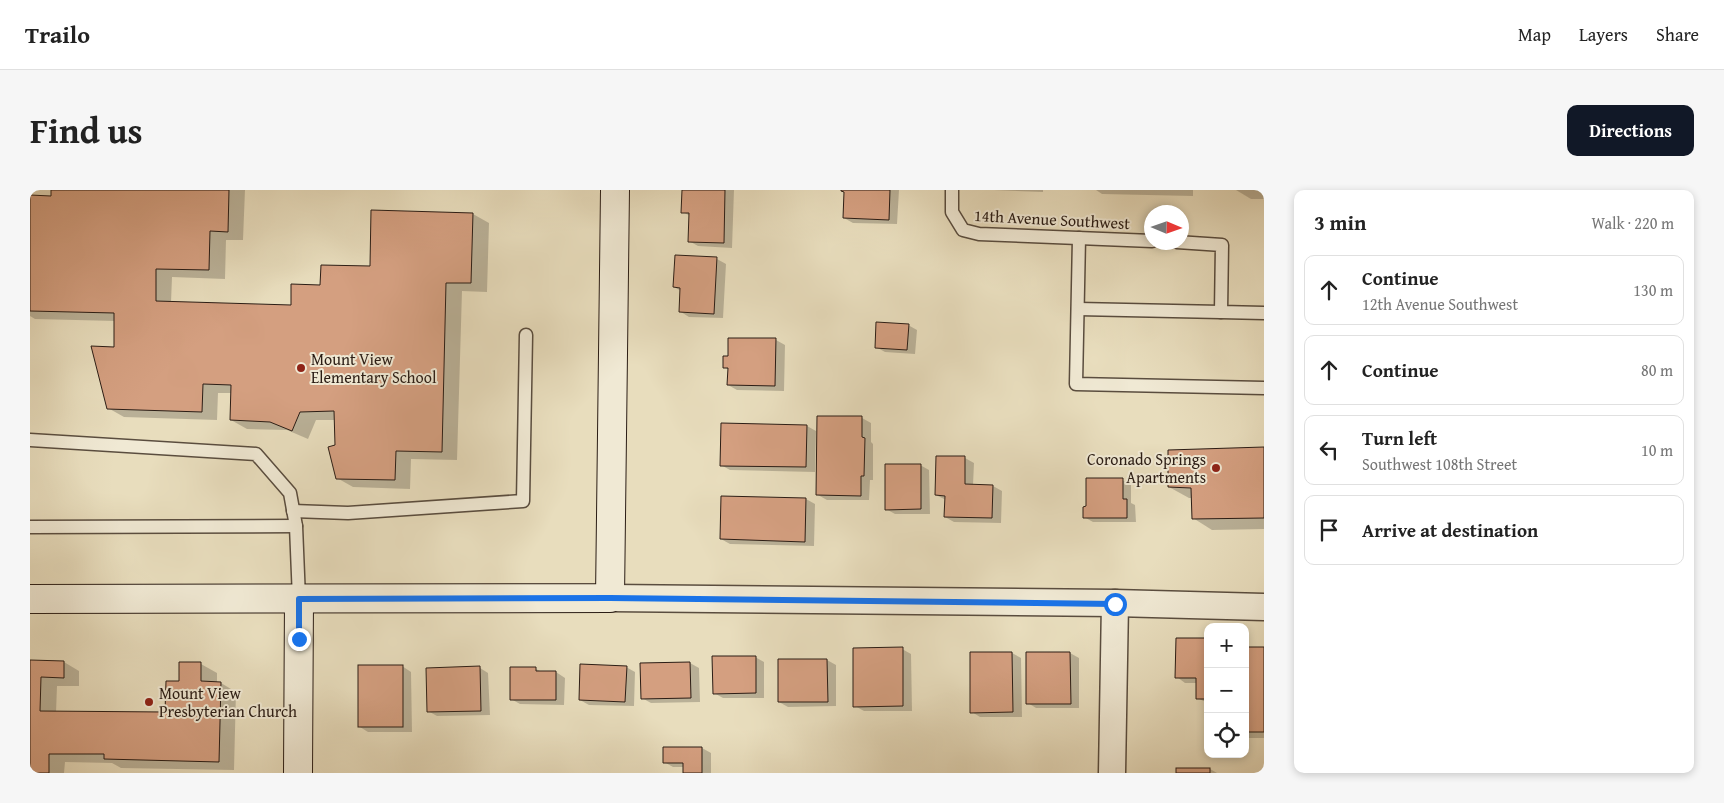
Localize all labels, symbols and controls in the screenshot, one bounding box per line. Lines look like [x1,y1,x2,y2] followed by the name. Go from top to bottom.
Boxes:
[25,17,90,52] text: Trailo
[1518,21,1551,48] text: Map
[1579,21,1628,48] text: Layers
[1656,21,1699,48] text: Share
[30,105,143,156] text: Find us
[1567,105,1694,156] button: Directions
[973,203,1131,235] street label: 14th Avenue Southwest
[1144,205,1189,250] north arrow
[1314,207,1366,238] text: 3 min
[1591,211,1674,235] text: Walk · 220 m
[1362,264,1439,292] text: Continue
[1315,276,1343,304] icon: ahead
[1633,278,1673,302] text: 130 m
[1362,292,1518,316] text: 12th Avenue Southwest
[311,347,437,389] place label: Mount View Elementary School
[1315,356,1343,384] icon: ahead
[1362,356,1439,384] text: Continue
[1641,358,1673,382] text: 80 m
[295,362,307,374] marker: Mount View Elementary School
[1362,424,1437,452] text: Turn left
[1315,436,1343,464] icon: left
[1641,438,1673,462] text: 10 m
[1087,447,1206,489] place label: Coronado Springs Apartments
[1362,452,1517,476] text: Southwest 108th Street
[1210,462,1222,474] marker: Coronado Springs Apartments
[1315,516,1343,544] icon: arrive
[1362,516,1538,544] text: Arrive at destination
[1104,593,1127,616] route start
[1204,623,1249,758] map controls
[1204,623,1249,668] button: +
[288,628,311,651] route end
[1204,668,1249,713] button: −
[159,681,297,723] place label: Mount View Presbyterian Church
[143,696,155,708] marker: Mount View Presbyterian Church
[1204,713,1249,758] button: locate

